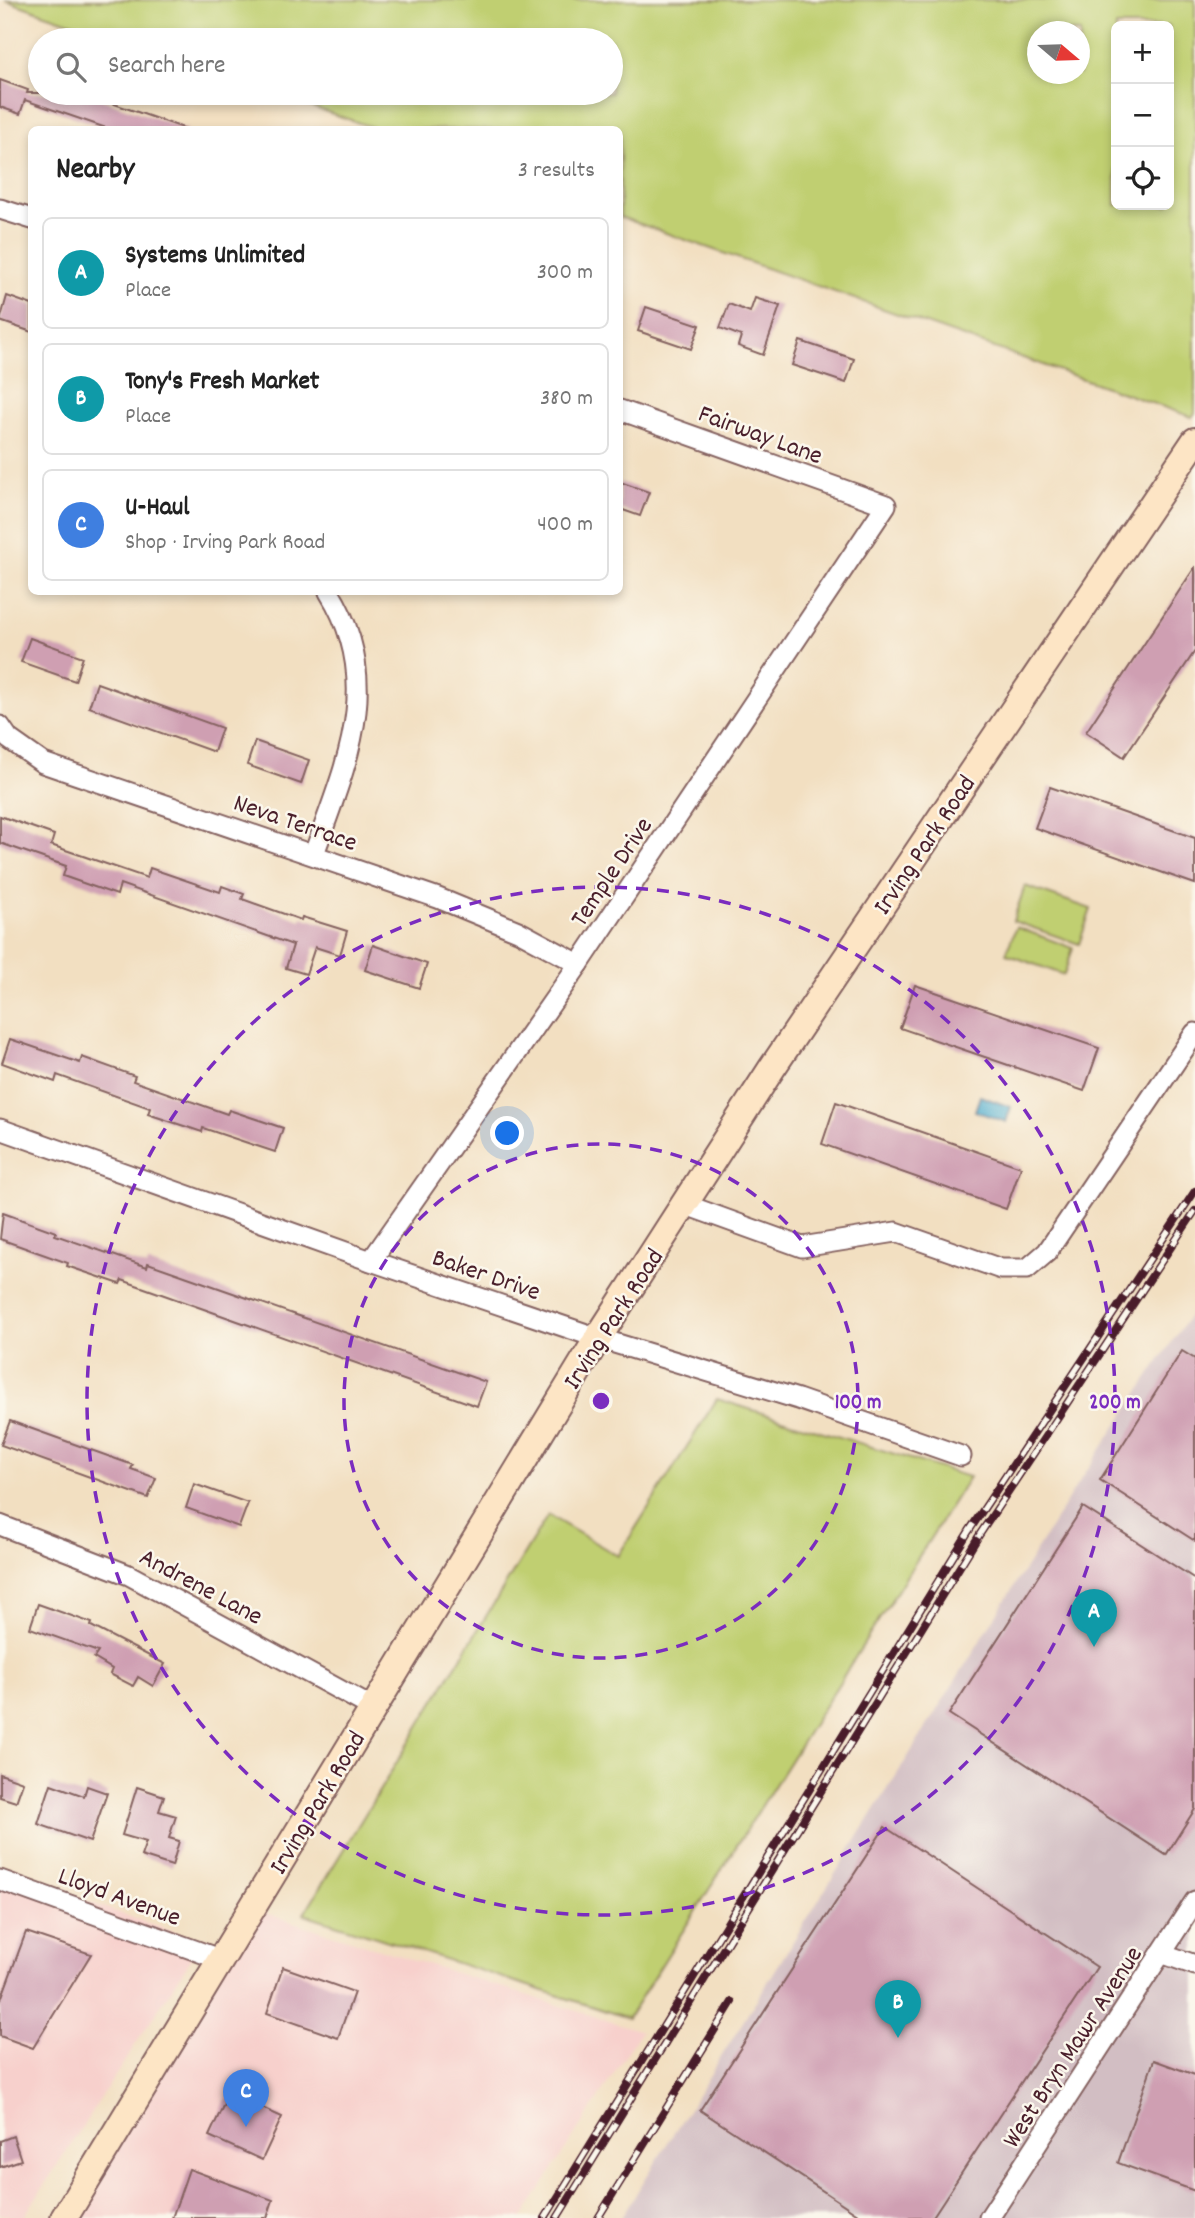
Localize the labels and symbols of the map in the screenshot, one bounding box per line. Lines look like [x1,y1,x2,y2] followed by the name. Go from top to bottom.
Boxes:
[1027,21,1090,84] north arrow
[692,397,827,476] street label: Fairway Lane
[865,769,986,923] street label: Irving Park Road
[228,786,362,863] street label: Neva Terrace
[563,811,663,935] street label: Temple Drive
[490,1116,524,1150] your location
[427,1241,545,1312] street label: Baker Drive
[555,1242,674,1398] street label: Irving Park Road
[589,1389,613,1413] centre of rings
[835,1389,881,1419] text: 100 m
[1089,1389,1141,1419] text: 200 m
[132,1540,269,1636] street label: Andrene Lane
[1071,1589,1117,1647] pin: A
[262,1725,376,1883] street label: Irving Park Road
[52,1859,185,1938] street label: Lloyd Avenue
[995,1940,1153,2156] street label: West Bryn Mawr Avenue
[875,1980,921,2038] pin: B
[223,2069,269,2127] pin: C

